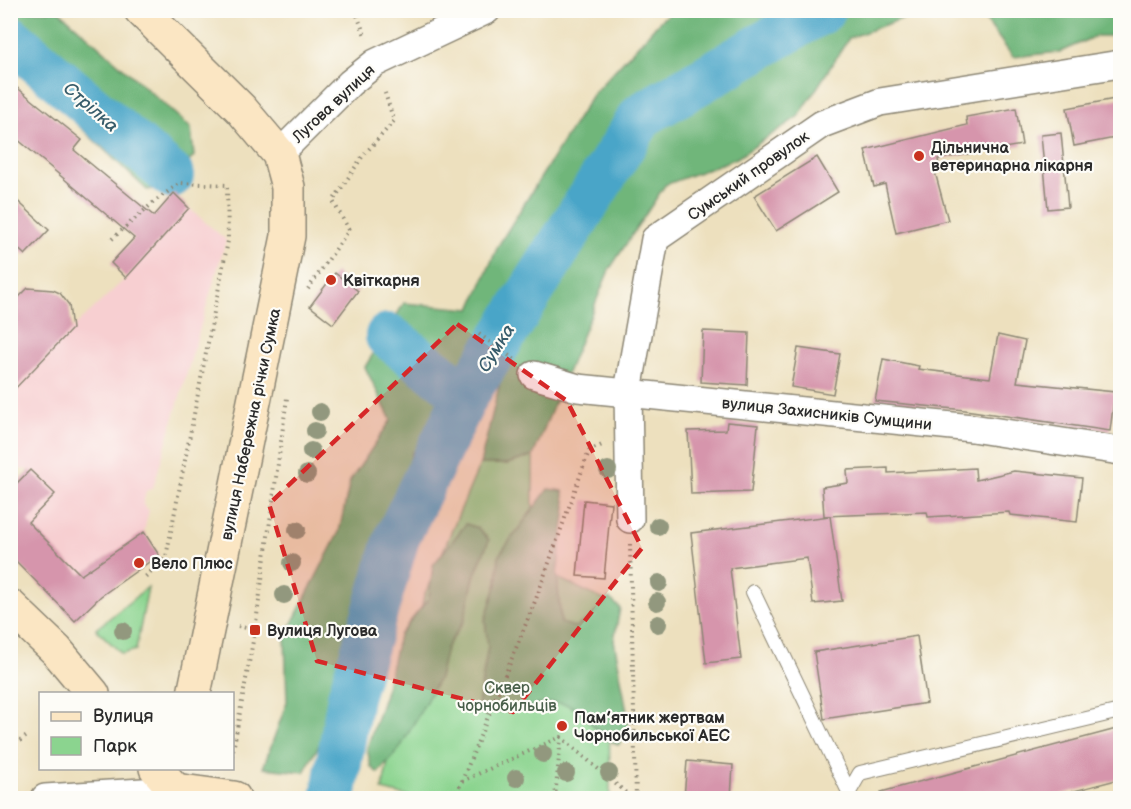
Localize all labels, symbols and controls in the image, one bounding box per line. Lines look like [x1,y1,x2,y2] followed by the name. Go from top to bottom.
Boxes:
[288,61,379,148] street label: Лугова вулиця
[59,78,122,137] water label: Стрілка
[685,127,814,225] street label: Сумський провулок
[931,139,1093,176] place label: Дільнична ветеринарна лікарня
[912,149,926,163] marker: Дільнична ветеринарна лікарня
[343,272,420,291] place label: Квіткарня
[324,273,338,287] marker: Квіткарня
[218,306,285,542] street label: вулиця Набережна річки Сумка
[474,320,519,376] water label: Сумка
[721,394,933,435] street label: вулиця Захисників Сумщини
[151,555,233,574] place label: Вело Плюс
[132,556,146,570] marker: Вело Плюс
[267,622,378,641] place label: Вулиця Лугова
[248,623,262,637] marker: Вулиця Лугова
[457,679,557,716] park label: Сквер чорнобильців
[39,692,234,770] legend
[93,706,154,727] text: Вулиця
[574,709,730,746] place label: Пам’ятник жертвам Чорнобильської АЕС
[555,719,569,733] marker: Пам’ятник жертвам Чорнобильської АЕС
[93,736,137,757] text: Парк

